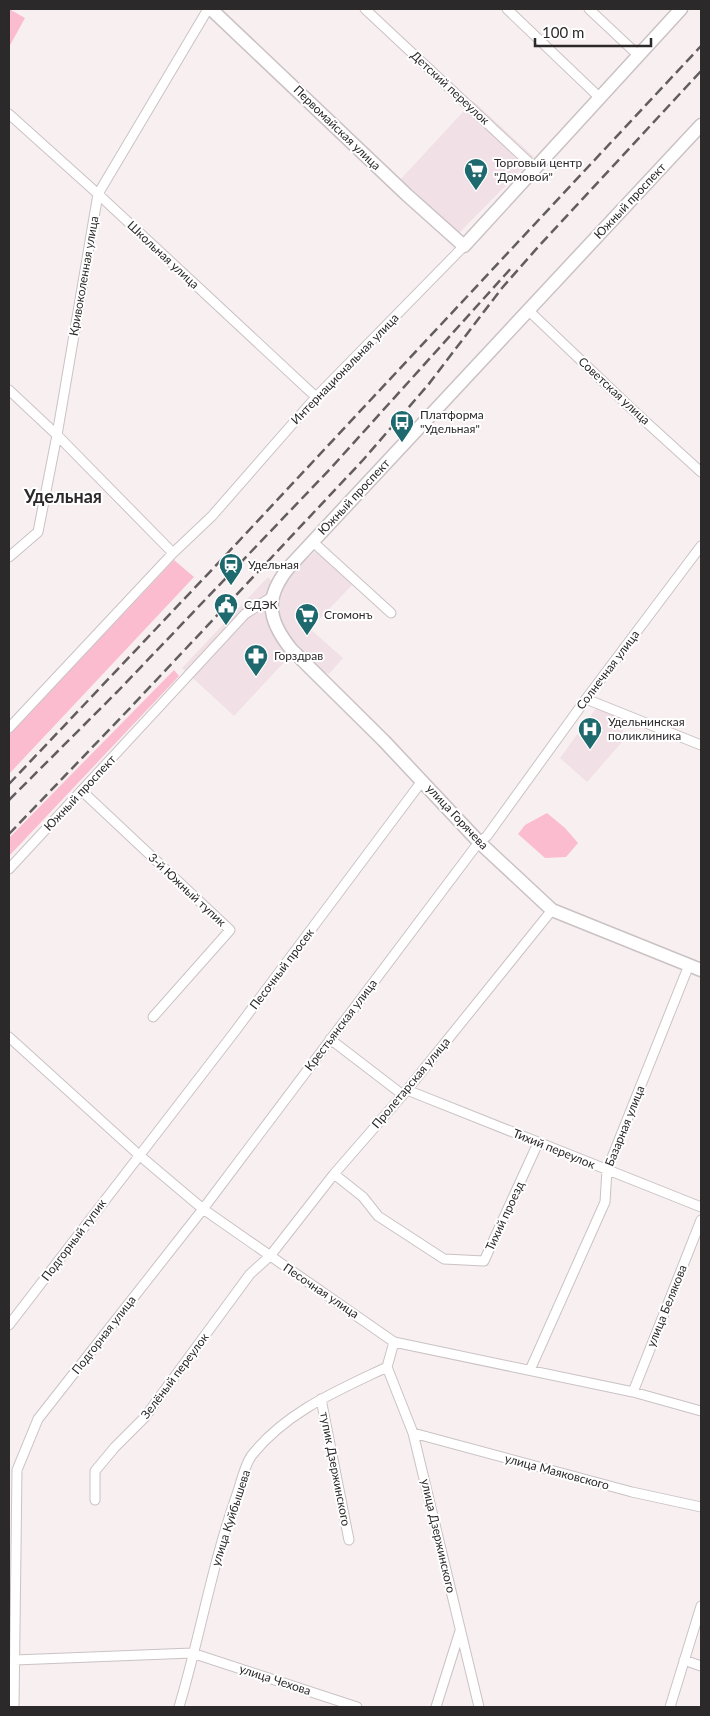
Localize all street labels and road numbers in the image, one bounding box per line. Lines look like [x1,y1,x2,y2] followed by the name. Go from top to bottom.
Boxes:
[408,47,493,128] street label: Детский переулок
[291,82,384,173] street label: Первомайская улица
[591,160,669,242] street label: Южный проспект
[66,215,101,337] street label: Кривоколенная улица
[124,218,202,292] street label: Школьная улица
[288,310,402,427] street label: Интернациональная улица
[575,354,653,428] street label: Советская улица
[315,456,393,538] street label: Южный проспект
[573,627,642,712] street label: Солнечная улица
[41,752,119,834] street label: Южный проспект
[423,781,492,853] street label: улица Горячева
[145,850,230,930] street label: 3-й Южный тупик
[246,925,317,1012] street label: Песочный просек
[301,976,380,1073] street label: Крестьянская улица
[368,1034,453,1131] street label: Пролетарская улица
[601,1083,648,1168] street label: Базарная улица
[511,1125,598,1172] street label: Тихий переулок
[482,1178,527,1253] street label: Тихий проезд
[38,1195,110,1283] street label: Подгорный тупик
[281,1260,362,1321] street label: Песочная улица
[643,1263,690,1349] street label: улица Белякова
[68,1292,139,1377] street label: Подгорная улица
[137,1329,212,1422] street label: Зелёный переулок
[317,1411,354,1527] street label: тупик Дзержинского
[503,1450,611,1493] street label: улица Маяковского
[208,1468,253,1568] street label: улица Куйбышева
[418,1477,459,1595] street label: улица Дзержинского
[238,1661,313,1698] street label: улица Чехова

